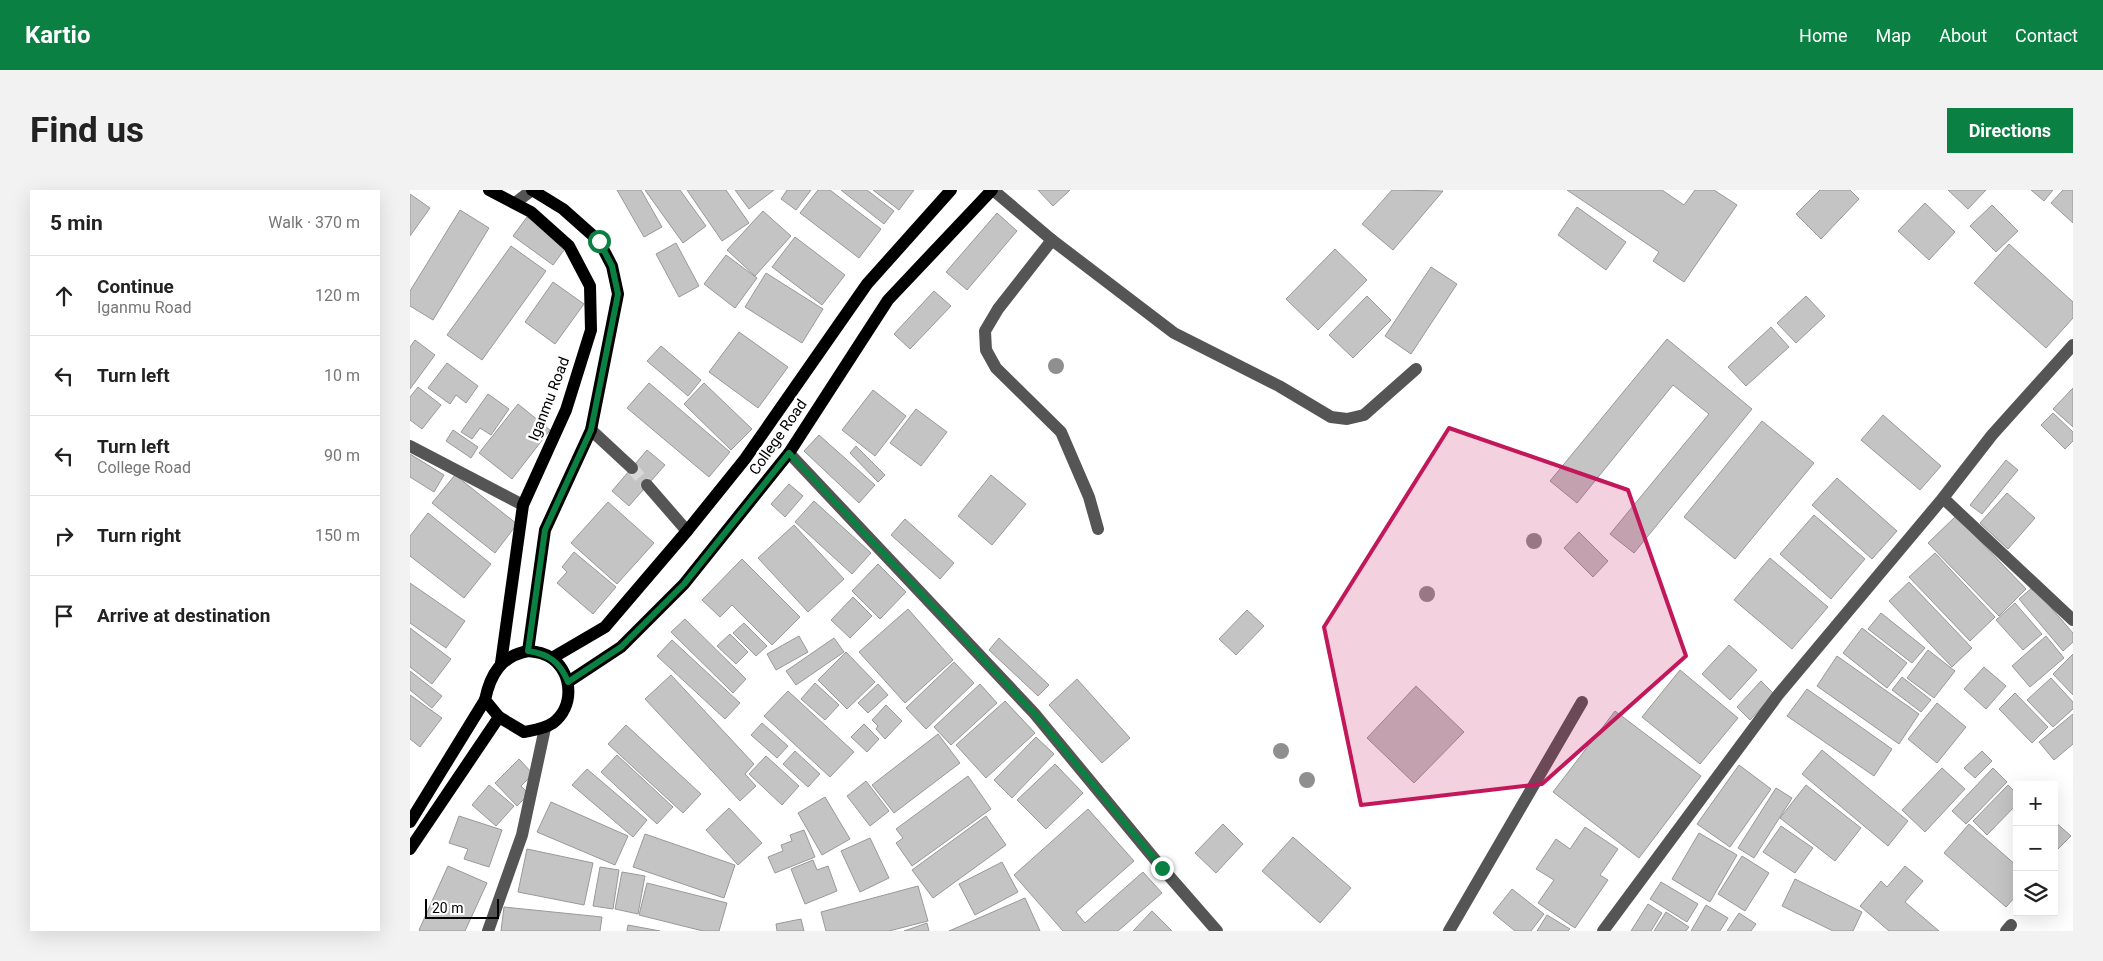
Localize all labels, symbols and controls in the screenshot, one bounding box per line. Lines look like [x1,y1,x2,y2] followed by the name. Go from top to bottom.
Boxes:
[25,21,91,49] text: Kartio
[1799,25,1848,46] text: Home
[1876,25,1911,46] text: Map
[1939,25,1987,46] text: About
[2015,25,2078,46] text: Contact
[1947,108,2073,153] button: Directions
[30,110,144,151] text: Find us
[50,211,103,235] text: 5 min
[268,213,360,232] text: Walk · 370 m
[588,230,611,253] route start
[97,275,174,298] text: Continue
[50,282,78,310] icon: ahead
[315,286,360,305] text: 120 m
[97,298,191,317] text: Iganmu Road
[525,354,573,444] street label: Iganmu Road
[50,362,78,390] icon: left
[97,364,170,387] text: Turn left
[324,366,360,385] text: 10 m
[745,396,811,478] street label: College Road
[97,435,170,458] text: Turn left
[50,442,78,470] icon: left
[324,446,360,465] text: 90 m
[97,458,191,477] text: College Road
[50,522,78,550] icon: right
[97,524,181,547] text: Turn right
[315,526,360,545] text: 150 m
[50,602,78,630] icon: arrive
[97,604,270,627] text: Arrive at destination
[2013,781,2058,916] map controls
[2013,781,2058,826] button: +
[2013,826,2058,871] button: −
[1151,857,1174,880] route end
[2013,871,2058,916] button: layers
[425,896,499,919] scale bar
[432,900,464,916] text: 20 m

